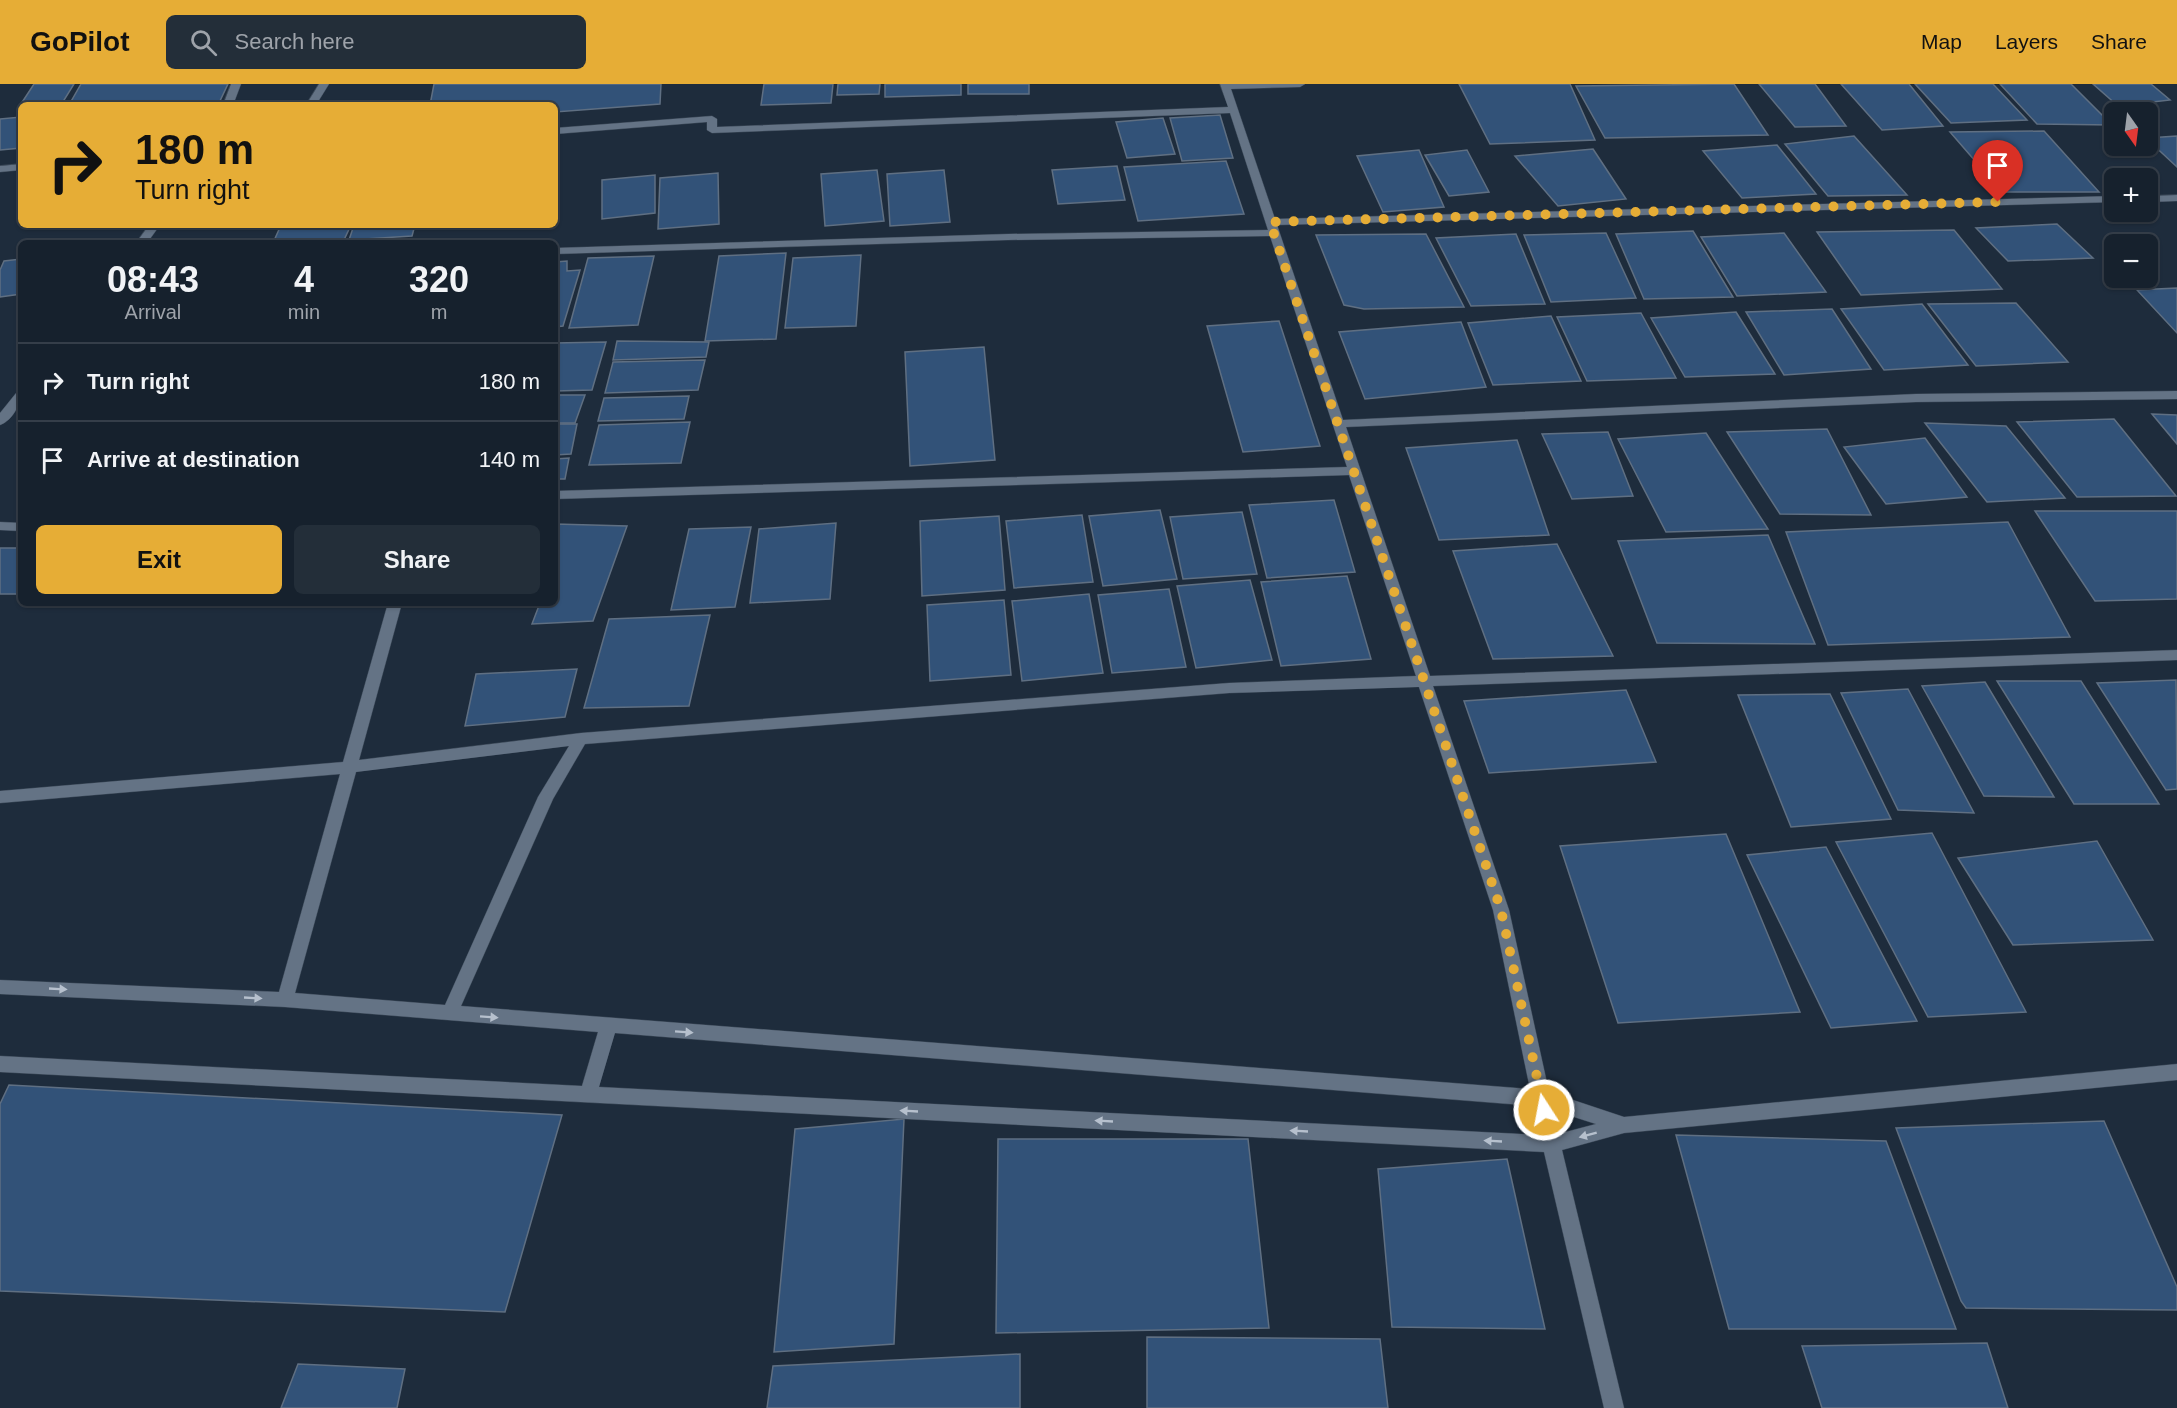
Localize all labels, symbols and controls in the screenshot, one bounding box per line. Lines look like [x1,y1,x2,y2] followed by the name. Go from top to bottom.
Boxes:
[166,15,586,69] search box
[30,26,130,57] text: GoPilot
[187,26,220,59] icon: search
[235,29,354,54] text: Search here
[1921,30,1962,53] text: Map
[1995,30,2058,53] text: Layers
[2091,30,2147,53] text: Share
[2104,102,2158,156] north arrow
[2104,102,2158,288] map controls
[36,126,114,204] icon: right
[135,126,254,173] text: 180 m
[1972,140,2023,202] pin
[1981,149,2014,182] icon: arrive
[2104,168,2158,222] button: +
[135,175,250,205] text: Turn right
[2104,234,2158,288] button: −
[107,259,199,300] text: 08:43
[294,259,314,300] text: 4
[409,259,469,300] text: 320
[125,301,181,323] text: Arrival
[288,301,320,323] text: min
[431,301,447,323] text: m
[36,366,69,399] icon: right
[87,369,189,394] text: Turn right
[479,369,540,394] text: 180 m
[36,444,69,477] icon: arrive
[87,447,300,472] text: Arrive at destination
[479,447,540,472] text: 140 m
[36,525,282,594] button: Exit
[294,525,540,594] button: Share
[49,985,68,994] one-way arrow
[244,994,263,1003] one-way arrow
[480,1012,499,1022] one-way arrow
[674,1027,693,1037] one-way arrow
[1512,1078,1576,1142] position arrow
[900,1107,919,1116] one-way arrow
[1094,1117,1113,1126] one-way arrow
[1289,1127,1308,1136] one-way arrow
[1579,1130,1597,1140] one-way arrow
[1484,1137,1503,1146] one-way arrow

